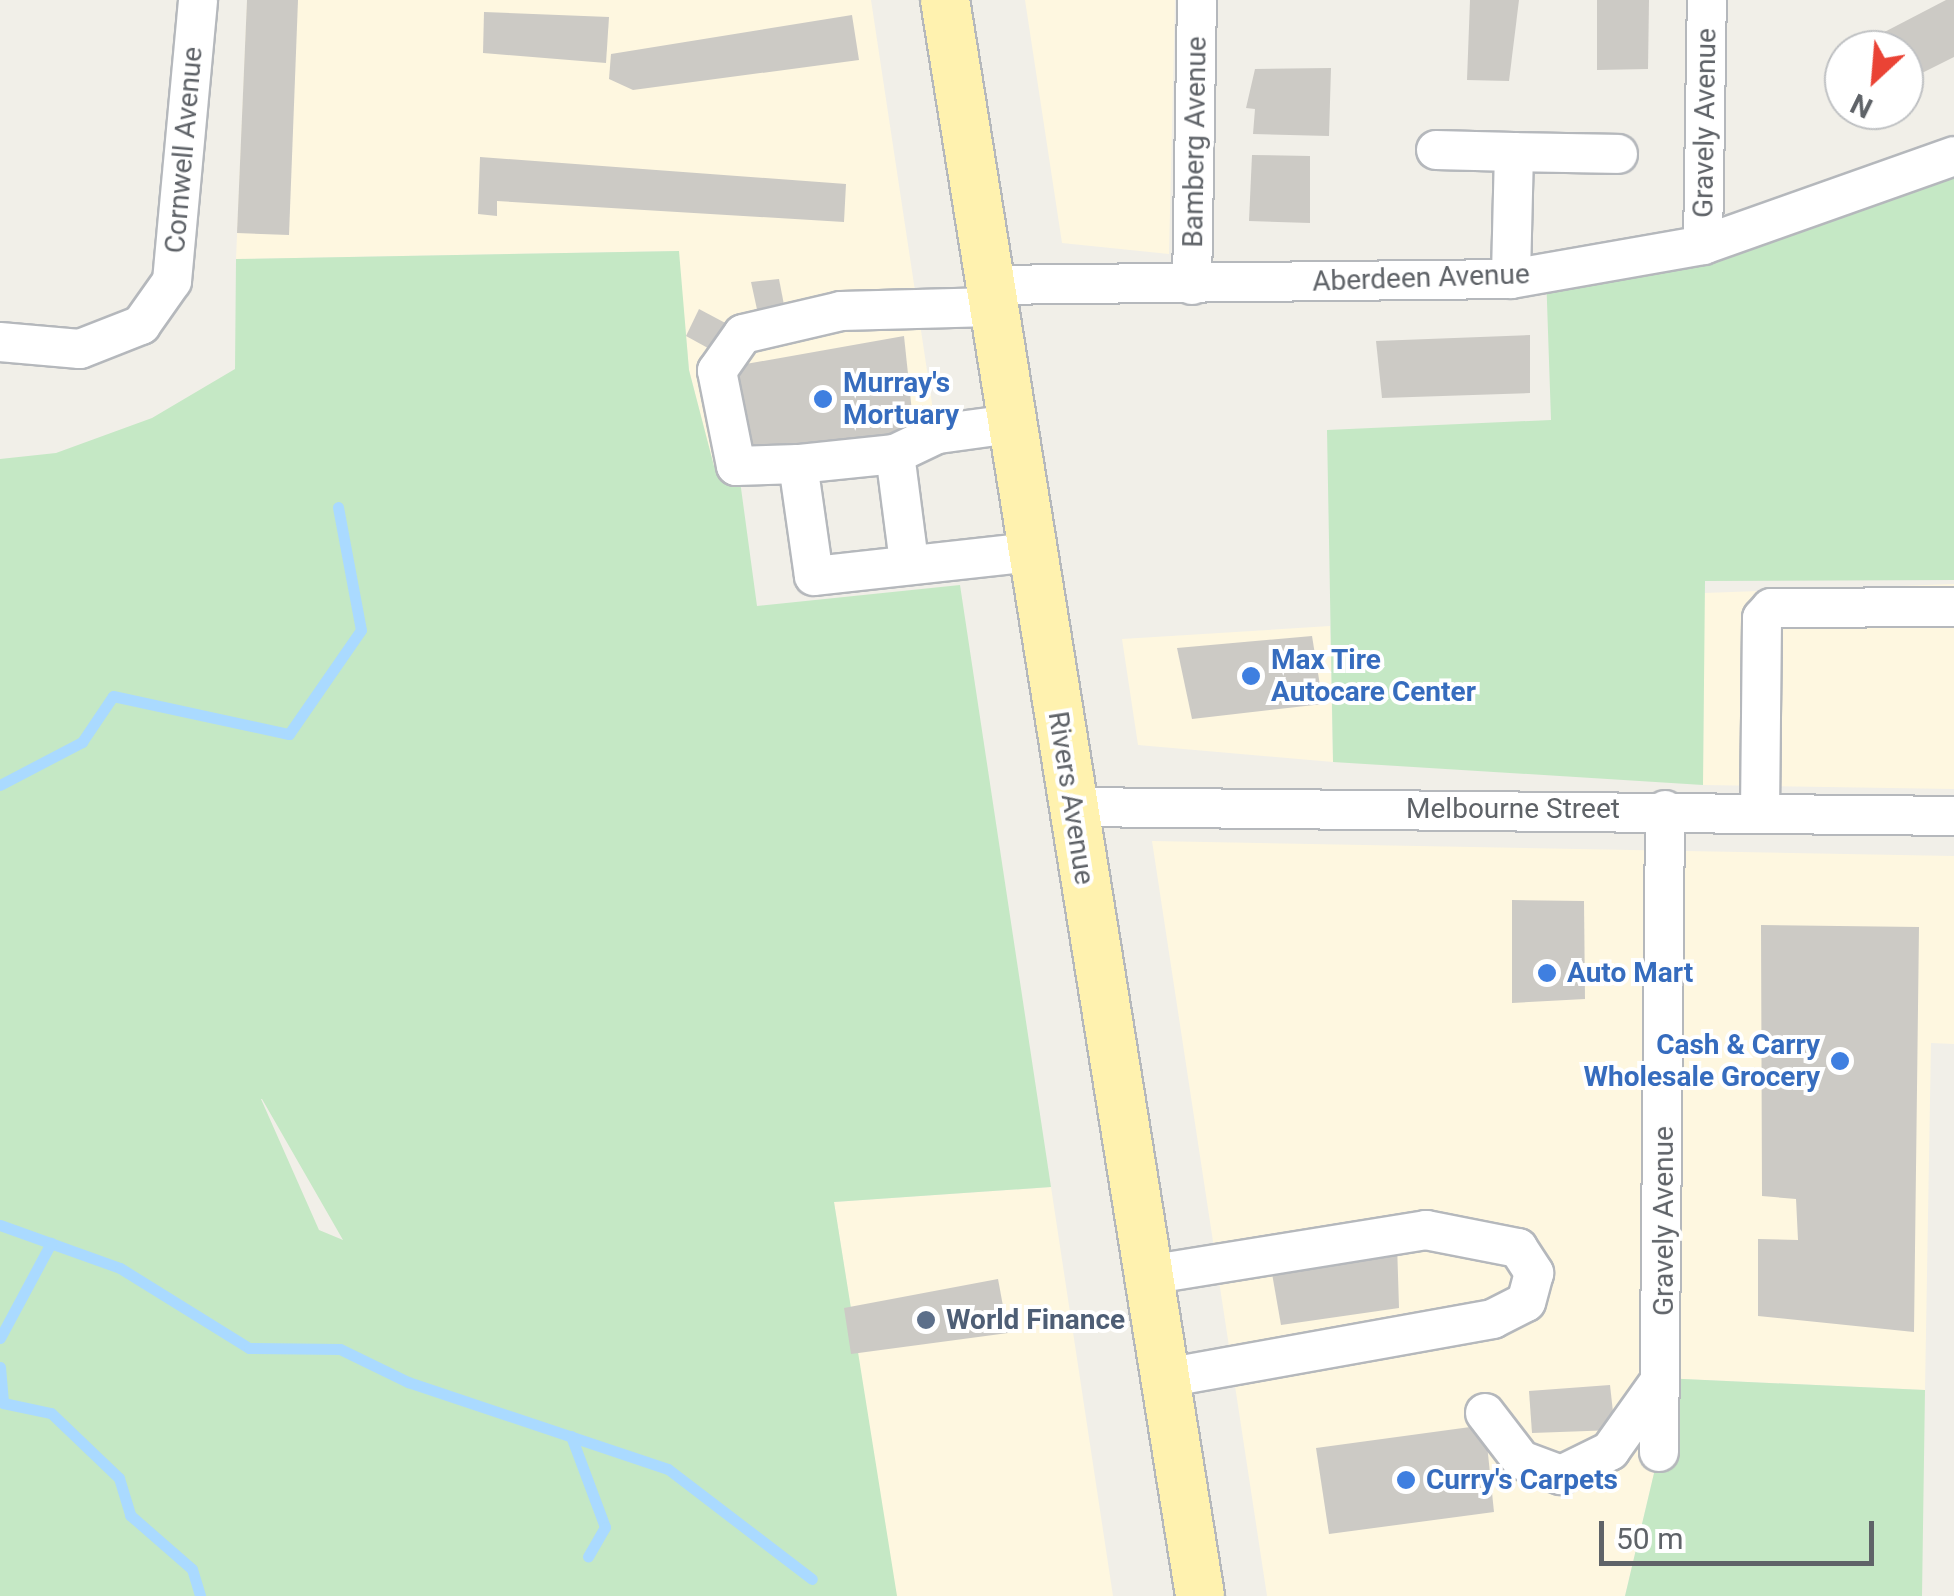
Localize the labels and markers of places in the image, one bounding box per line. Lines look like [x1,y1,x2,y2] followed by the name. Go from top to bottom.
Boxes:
[843,366,959,432] place label: Murray's Mortuary
[812,388,834,410] marker: Murray's Mortuary
[1271,643,1476,709] place label: Max Tire Autocare Center
[1240,665,1262,687] marker: Max Tire Autocare Center
[1567,956,1693,990] place label: Auto Mart
[1536,962,1558,984] marker: Auto Mart
[1584,1028,1820,1094] place label: Cash & Carry Wholesale Grocery
[1829,1050,1851,1072] marker: Cash & Carry Wholesale Grocery
[946,1303,1125,1337] place label: World Finance
[915,1309,937,1331] marker: World Finance
[1426,1463,1618,1497] place label: Curry's Carpets
[1395,1469,1417,1491] marker: Curry's Carpets

